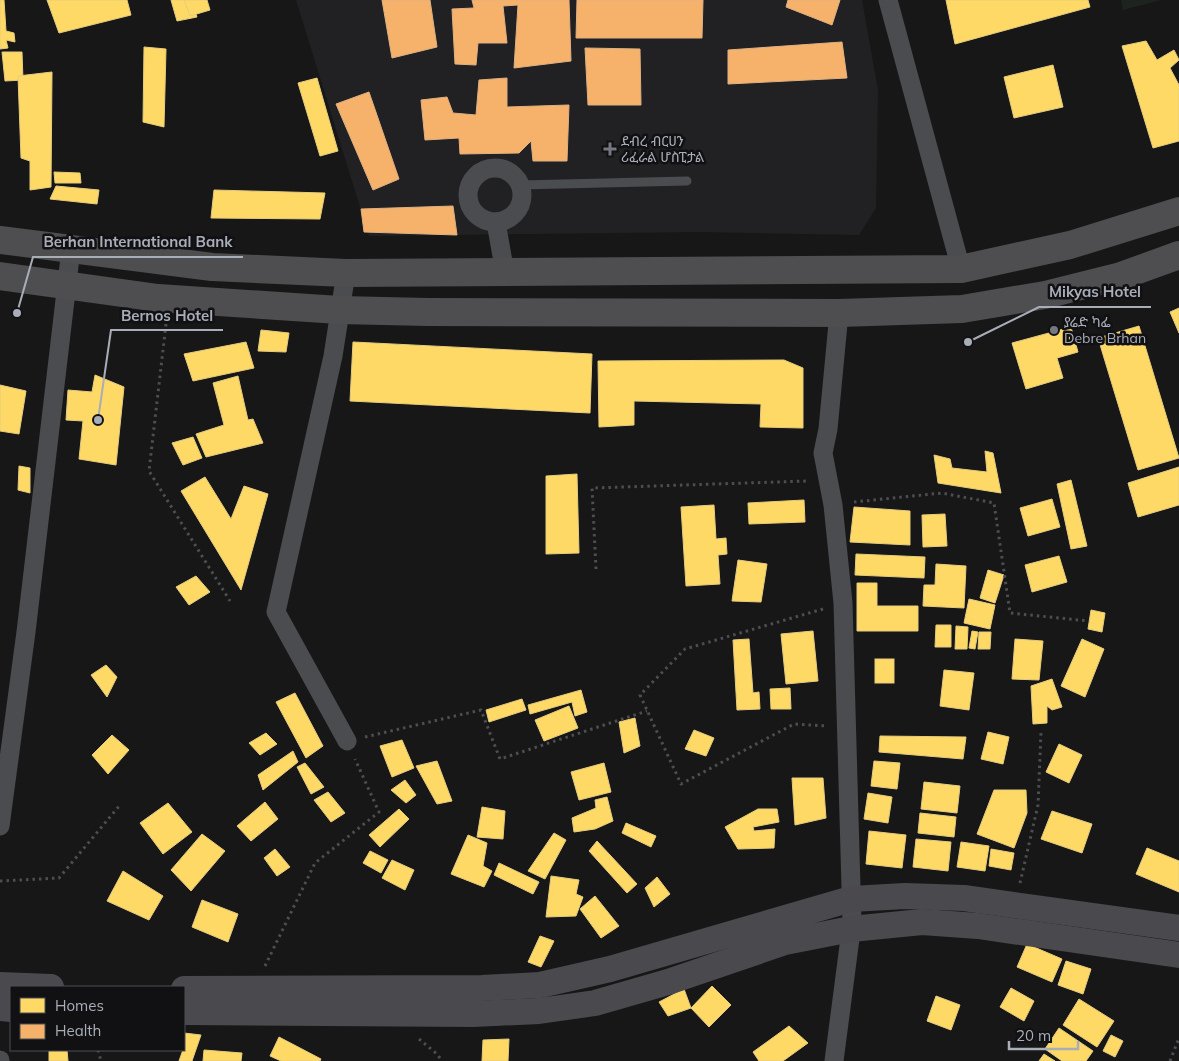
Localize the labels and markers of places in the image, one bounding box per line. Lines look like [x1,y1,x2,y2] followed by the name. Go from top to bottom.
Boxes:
[621,132,705,166] place label: ደብረ ብርሀን ሪፈራል ሆስፒታል
[603,142,617,156] marker: ደብረ ብርሀን ሪፈራል ሆስፒታል
[33,227,243,257] callout: Berhan International Bank
[1039,277,1151,307] callout: Mikyas Hotel
[111,300,223,330] callout: Bernos Hotel
[1064,313,1146,347] place label: ያሬድ ካፌ Debre Brhan
[1048,324,1060,336] marker: ያሬድ ካፌ Debre Brhan

